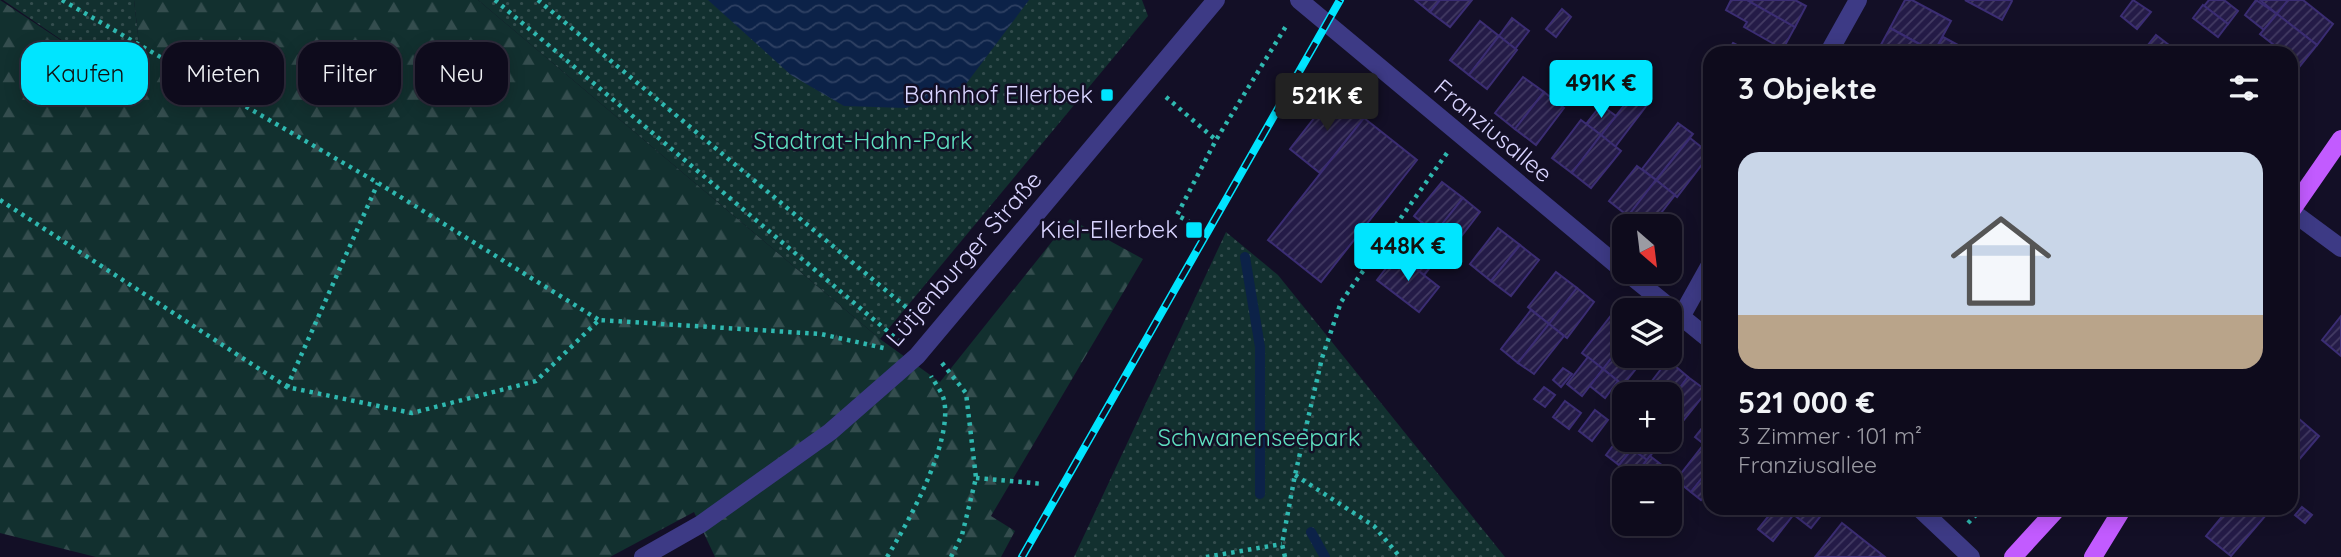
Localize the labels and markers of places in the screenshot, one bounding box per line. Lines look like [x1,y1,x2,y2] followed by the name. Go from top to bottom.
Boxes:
[1544,60,1658,120] pin: 491K €
[1270,74,1384,133] pin: 521K €
[904,79,1093,109] place label: Bahnhof Ellerbek
[1099,87,1115,103] marker: Bahnhof Ellerbek
[1040,214,1178,244] place label: Kiel-Ellerbek
[1184,220,1204,240] marker: Kiel-Ellerbek
[1351,224,1465,283] pin: 448K €

